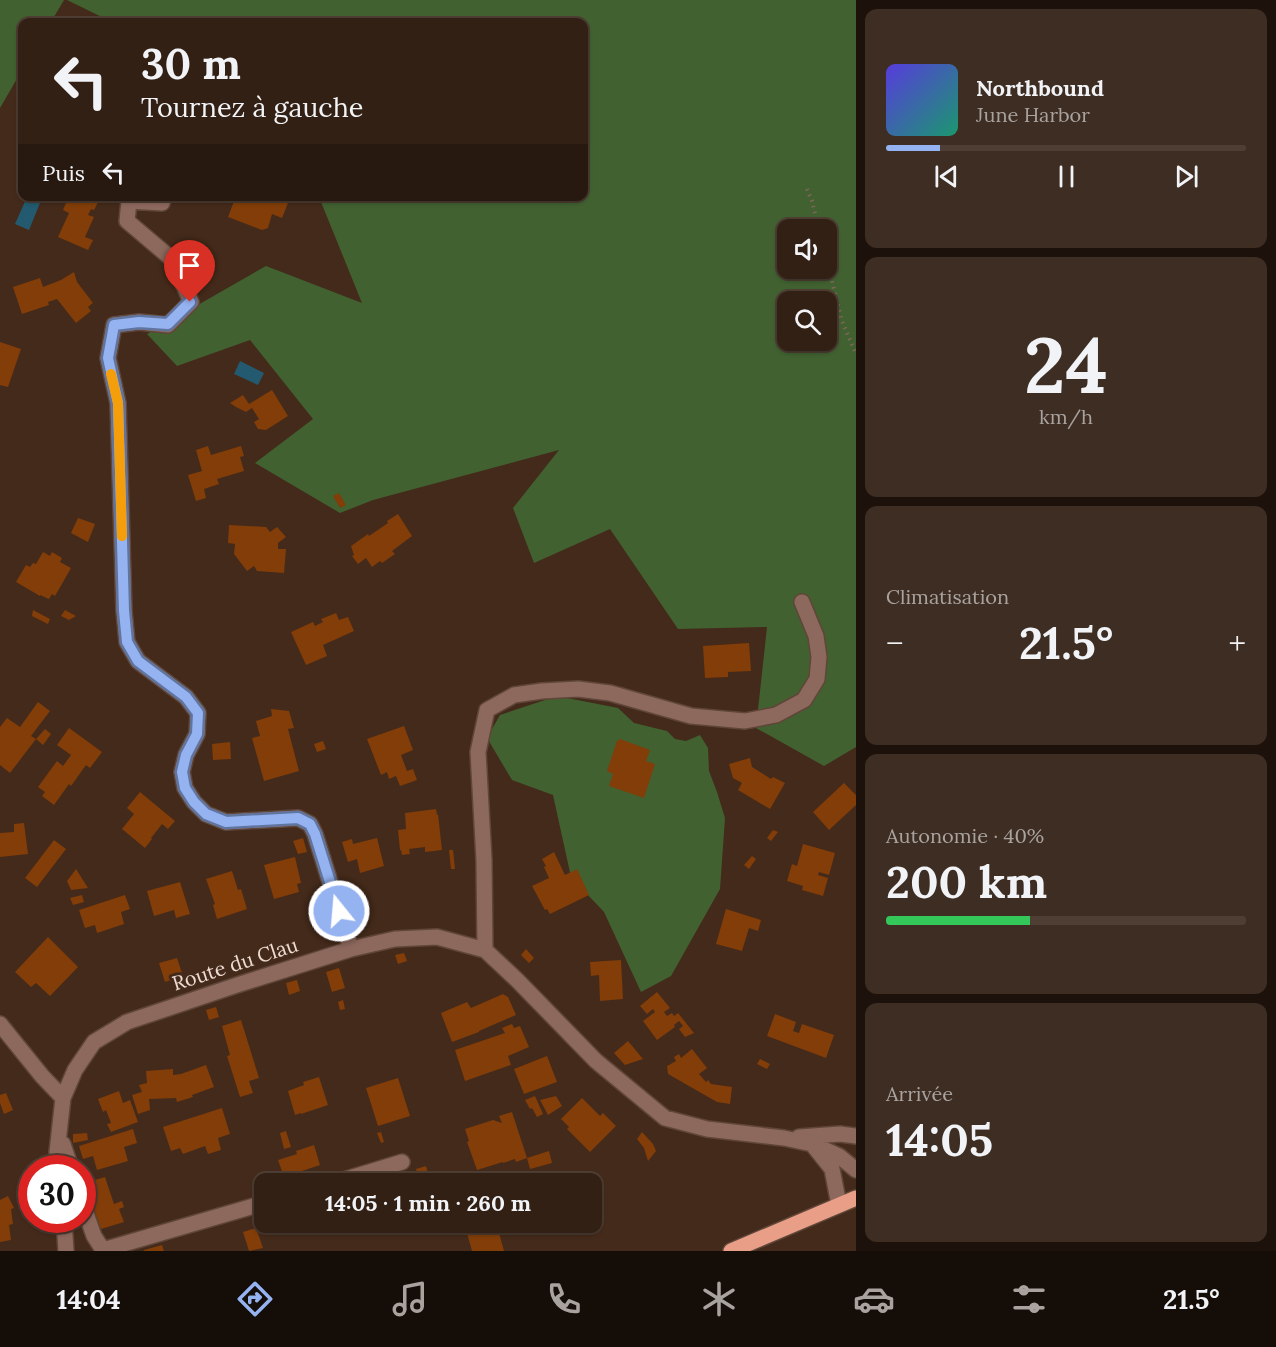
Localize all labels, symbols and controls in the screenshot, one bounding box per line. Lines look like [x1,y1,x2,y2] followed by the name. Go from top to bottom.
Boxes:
[141,37,241,91] text: 30 m
[42,42,120,120] icon: left
[976,74,1104,102] text: Northbound
[141,90,364,124] text: Tournez à gauche
[976,102,1090,127] text: June Harbor
[97,156,130,189] icon: left
[42,159,85,187] text: Puis
[930,160,963,193] icon: previous
[1050,160,1083,193] icon: pause
[1170,160,1203,193] icon: next
[777,219,837,351] map controls
[777,219,837,279] button: sound
[164,240,215,302] pin
[173,249,206,282] icon: arrive
[777,291,837,351] button: search
[1024,315,1108,414] text: 24
[1039,404,1093,429] text: km/h
[886,584,1009,609] text: Climatisation
[1019,614,1113,671] text: 21.5°
[886,622,904,664] text: −
[1228,622,1246,664] text: +
[886,823,1044,848] text: Autonomie · 40%
[886,853,1047,910] text: 200 km
[307,879,371,943] position arrow
[169,931,301,996] street label: Route du Clau
[886,1081,953,1106] text: Arrivée
[886,1111,993,1168] text: 14:05
[18,1155,96,1233] speed limit sign: 30
[325,1189,531,1217] text: 14:05 · 1 min · 260 m
[234,1278,276,1320] icon: directions
[389,1278,431,1320] icon: music
[543,1278,585,1320] icon: phone
[698,1278,740,1320] icon: climate
[853,1278,895,1320] icon: car
[1008,1278,1050,1320] icon: filters
[56,1282,121,1316] text: 14:04
[1163,1282,1220,1316] text: 21.5°

